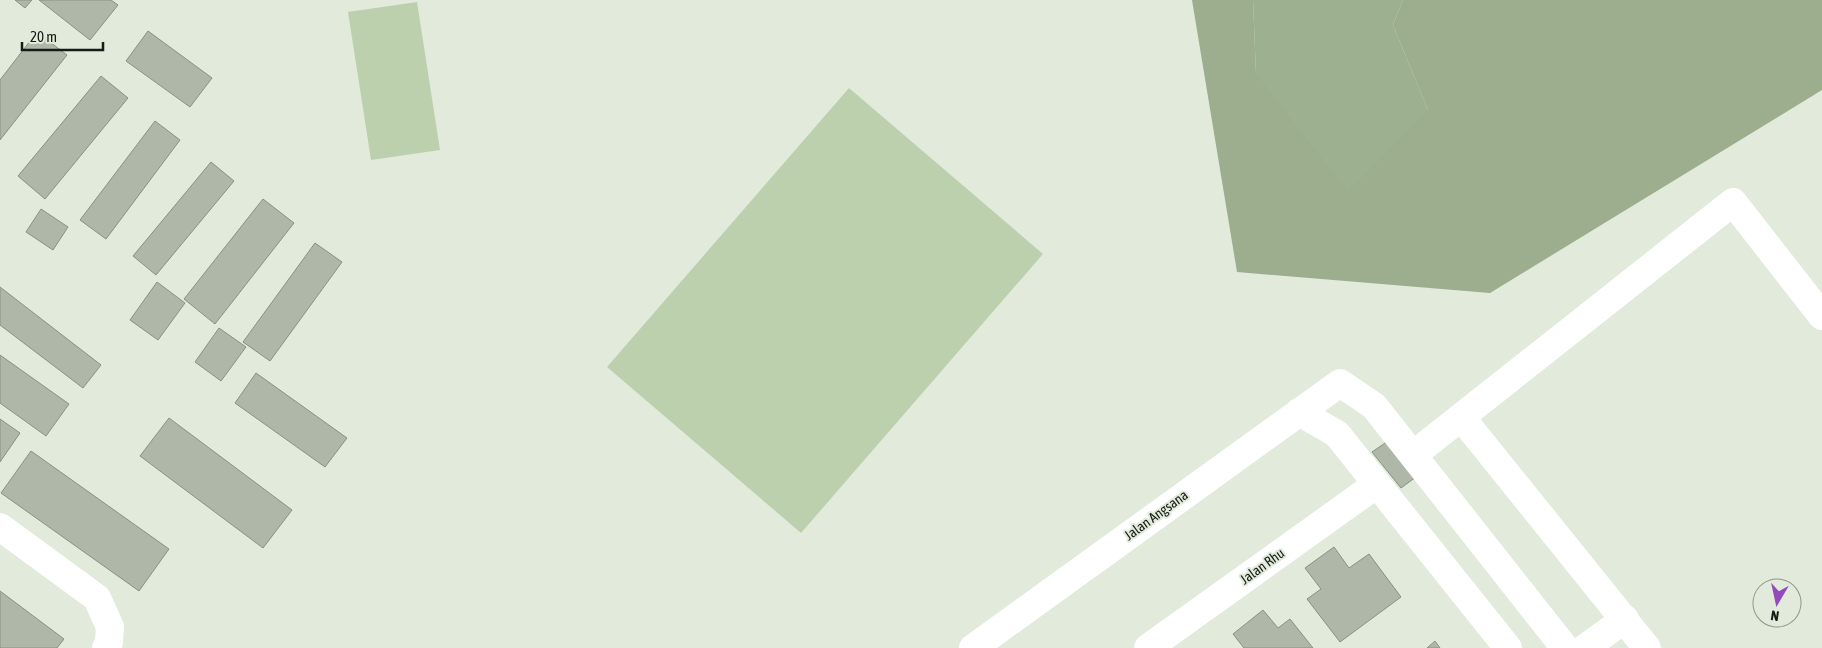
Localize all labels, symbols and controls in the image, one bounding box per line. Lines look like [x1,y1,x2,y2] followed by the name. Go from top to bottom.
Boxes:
[22,20,104,52] scale bar
[30,28,57,45] text: 20 m
[1121,487,1191,543] street label: Jalan Angsana
[1237,545,1287,587] street label: Jalan Rhu
[1752,578,1802,628] north arrow
[1770,607,1780,624] text: N

